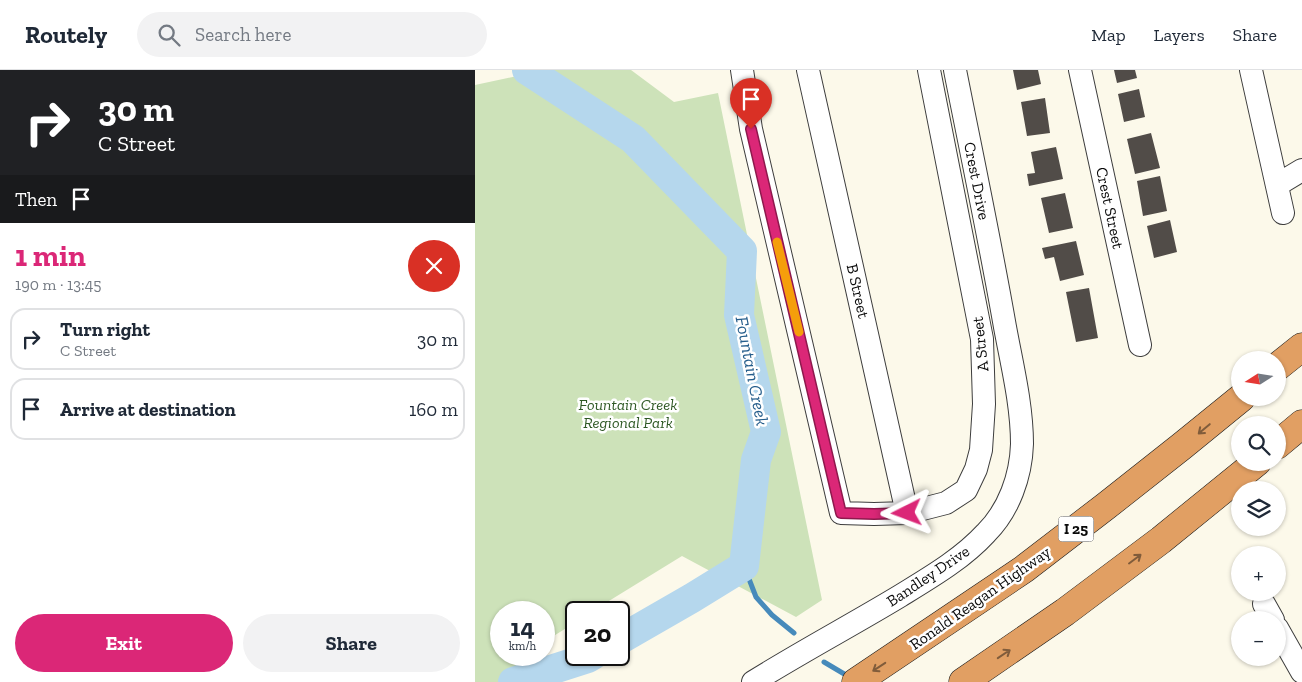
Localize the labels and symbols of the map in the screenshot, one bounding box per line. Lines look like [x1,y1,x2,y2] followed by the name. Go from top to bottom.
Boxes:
[730,78,772,129] pin
[960,140,994,222] street label: Crest Drive
[1092,165,1128,251] street label: Crest Street
[843,262,874,320] street label: B Street
[731,314,773,428] water label: Fountain Creek
[968,315,992,373] street label: A Street
[1231,351,1286,406] north arrow
[579,395,677,432] park label: Fountain Creek Regional Park
[1197,423,1210,434] one-way arrow
[880,486,932,538] position arrow
[1059,516,1093,542] road number: I 25
[883,541,973,611] street label: Bandley Drive
[906,542,1055,654] street label: Ronald Reagan Highway
[1128,554,1141,565] one-way arrow
[565,601,630,666] speed limit sign: 20
[996,649,1010,659] one-way arrow
[873,662,887,672] one-way arrow

